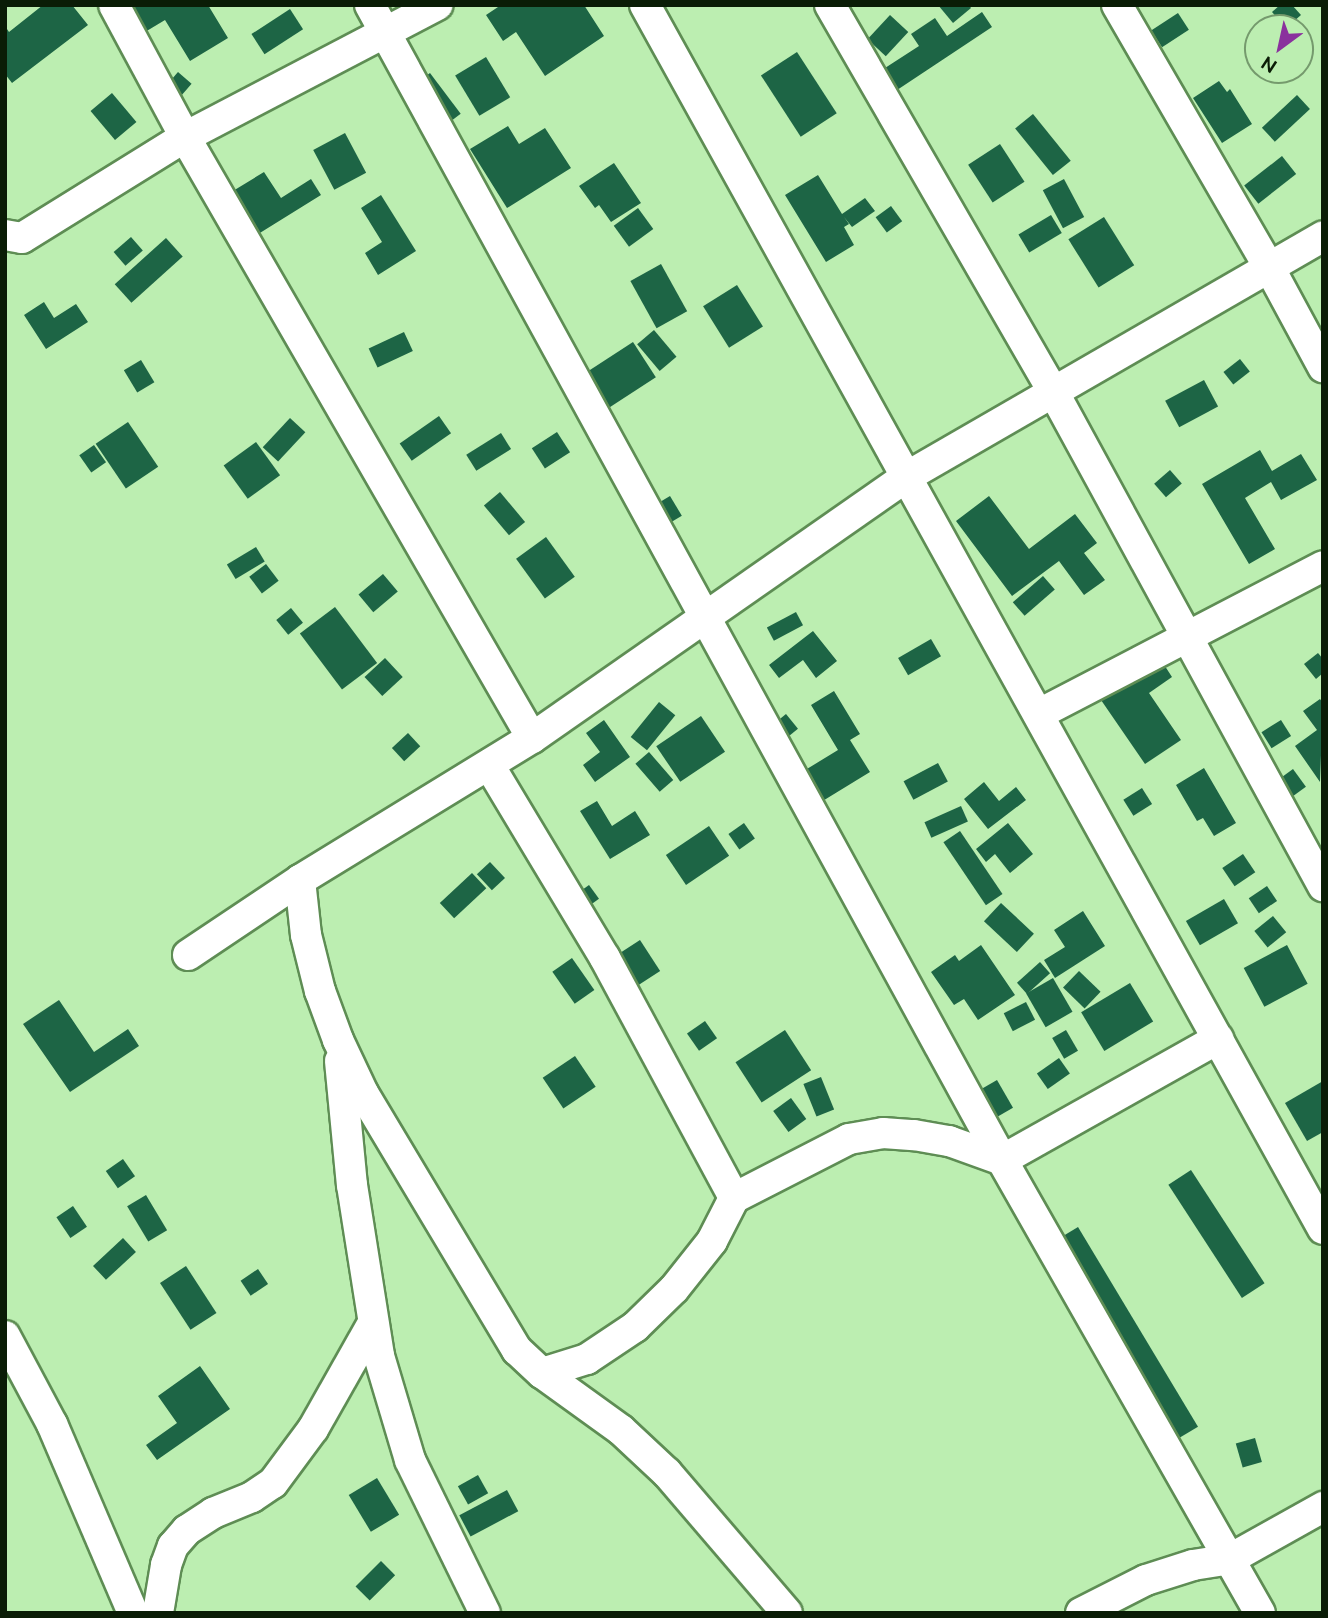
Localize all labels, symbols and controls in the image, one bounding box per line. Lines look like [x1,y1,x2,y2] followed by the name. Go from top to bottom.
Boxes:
[1244,14,1314,84] north arrow
[1257,52,1281,78] text: N

